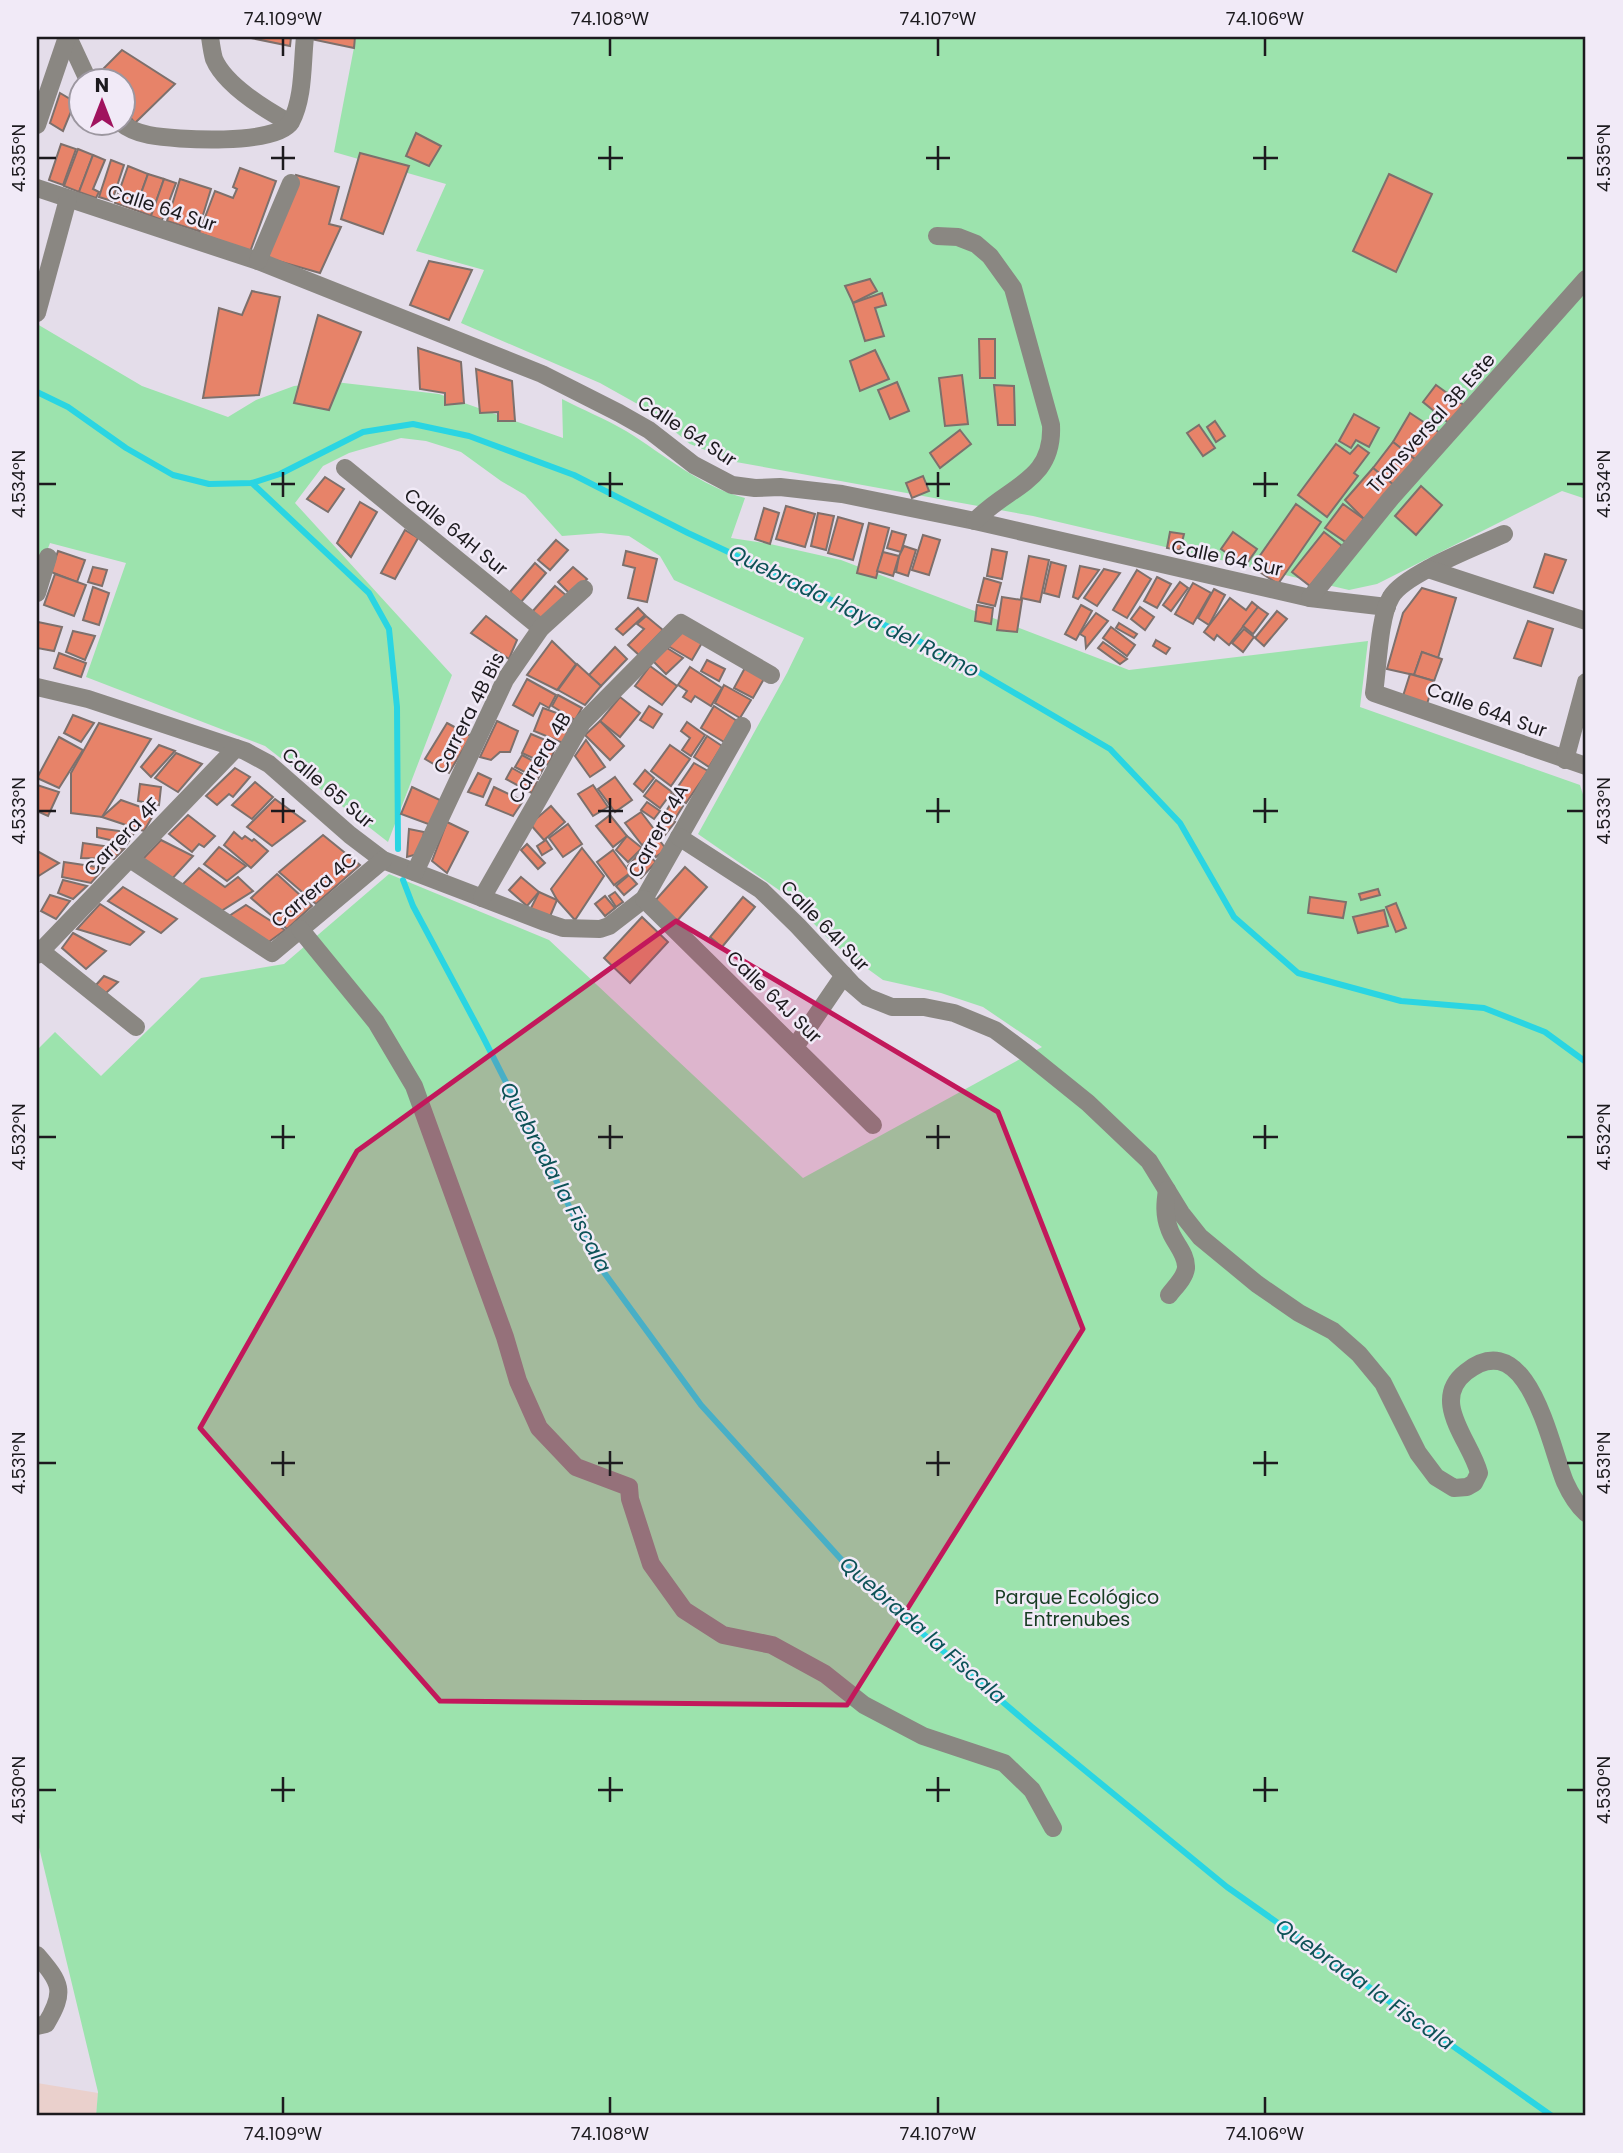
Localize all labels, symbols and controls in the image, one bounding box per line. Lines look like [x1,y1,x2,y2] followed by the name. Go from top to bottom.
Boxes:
[244,6,323,31] text: 74.109°W
[571,6,650,31] text: 74.108°W
[900,6,977,31] text: 74.107°W
[1226,6,1305,31] text: 74.106°W
[66,66,136,136] north arrow
[95,72,109,99] text: N
[6,124,31,192] text: 4.535°N
[1591,124,1616,192] text: 4.535°N
[104,178,220,238] street label: Calle 64 Sur
[1361,347,1501,499] street label: Transversal 3B Este
[632,389,742,473] street label: Calle 64 Sur
[6,450,31,518] text: 4.534°N
[1591,450,1616,518] text: 4.534°N
[398,482,514,582] street label: Calle 64H Sur
[1169,533,1285,583] street label: Calle 64 Sur
[724,538,984,684] water label: Quebrada Haya del Ramo
[427,647,511,779] street label: Carrera 4B Bis
[1423,676,1551,744] street label: Calle 64A Sur
[502,707,578,809] street label: Carrera 4B
[276,741,380,835] street label: Calle 65 Sur
[6,777,31,845] text: 4.533°N
[1591,777,1616,845] text: 4.533°N
[621,779,695,883] street label: Carrera 4A
[78,792,166,882] street label: Carrera 4F
[265,846,363,934] street label: Carrera 4C
[774,874,876,978] street label: Calle 64I Sur
[720,944,828,1050] street label: Calle 64J Sur
[493,1076,619,1278] water label: Quebrada la Fiscala
[6,1103,31,1171] text: 4.532°N
[1591,1103,1616,1171] text: 4.532°N
[6,1432,31,1494] text: 4.531°N
[1591,1432,1616,1494] text: 4.531°N
[833,1549,1013,1711] water label: Quebrada la Fiscala
[995,1584,1159,1633] park label: Parque Ecológico Entrenubes
[6,1756,31,1824] text: 4.530°N
[1591,1756,1616,1824] text: 4.530°N
[1270,1911,1460,2057] water label: Quebrada la Fiscala
[244,2121,323,2146] text: 74.109°W
[571,2121,650,2146] text: 74.108°W
[900,2121,977,2146] text: 74.107°W
[1226,2121,1305,2146] text: 74.106°W

